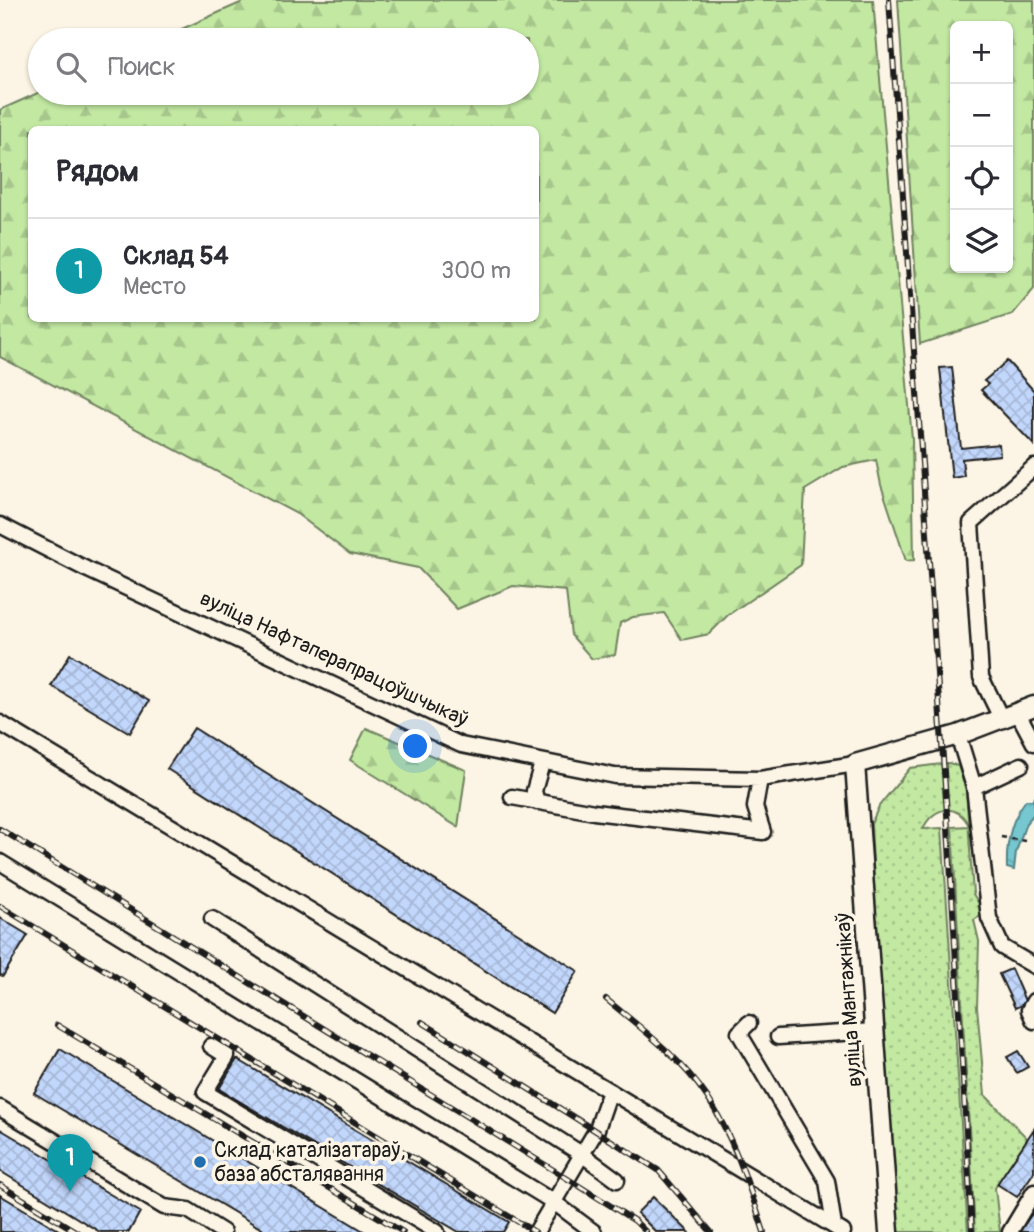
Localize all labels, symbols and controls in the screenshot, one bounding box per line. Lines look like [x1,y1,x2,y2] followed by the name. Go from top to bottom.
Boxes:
[950,21,1013,273] map controls
[950,21,1013,84] button: +
[28,28,539,105] search box
[52,48,90,86] icon: search
[108,51,176,83] text: Поиск
[950,84,1013,147] button: −
[950,147,1013,210] button: locate
[56,153,139,190] text: Рядом
[950,210,1013,273] button: layers
[123,240,229,272] text: Склад 54
[75,256,84,285] text: 1
[441,256,511,285] text: 300 m
[123,272,186,301] text: Место
[196,585,472,733] street label: вуліца Нафтаперапрацоўшчыкаў
[398,729,432,763] your location
[829,912,869,1088] street label: вуліца Мантажнікаў
[47,1134,93,1192] pin: 1
[214,1137,406,1188] place label: Склад каталізатараў, база абсталявання
[192,1154,208,1170] marker: Склад каталізатараў, база абсталявання

